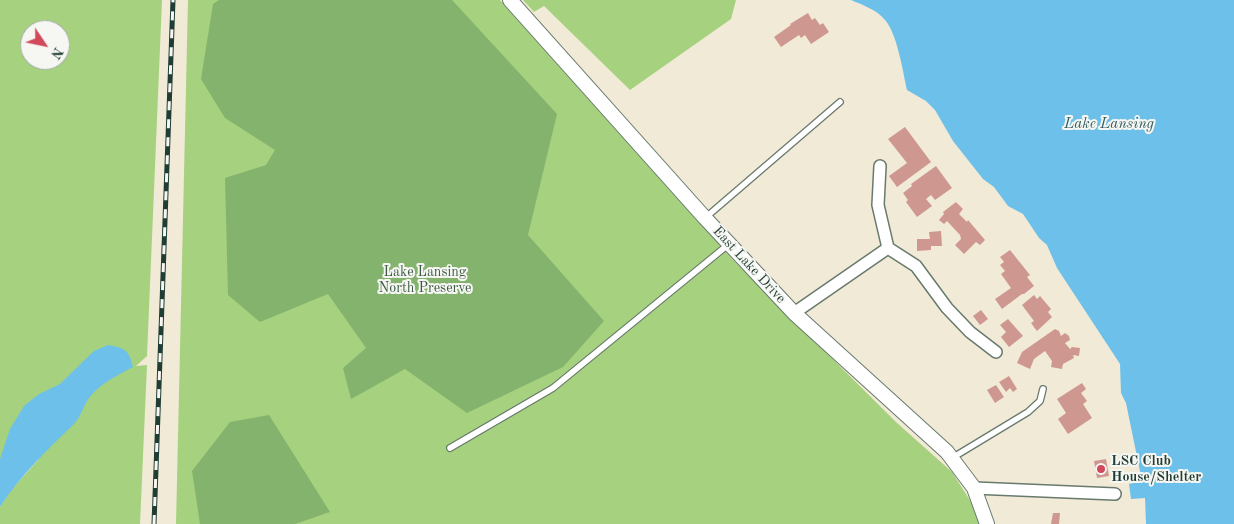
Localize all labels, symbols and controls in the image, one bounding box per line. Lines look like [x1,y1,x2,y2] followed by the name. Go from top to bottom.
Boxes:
[20,20,70,70] north arrow
[48,44,65,61] text: N
[1064,115,1154,133] water label: Lake Lansing
[709,223,789,307] street label: East Lake Drive
[378,264,472,296] park label: Lake Lansing North Preserve
[1111,453,1201,486] place label: LSC Club House/Shelter
[1095,463,1107,475] marker: LSC Club House/Shelter

